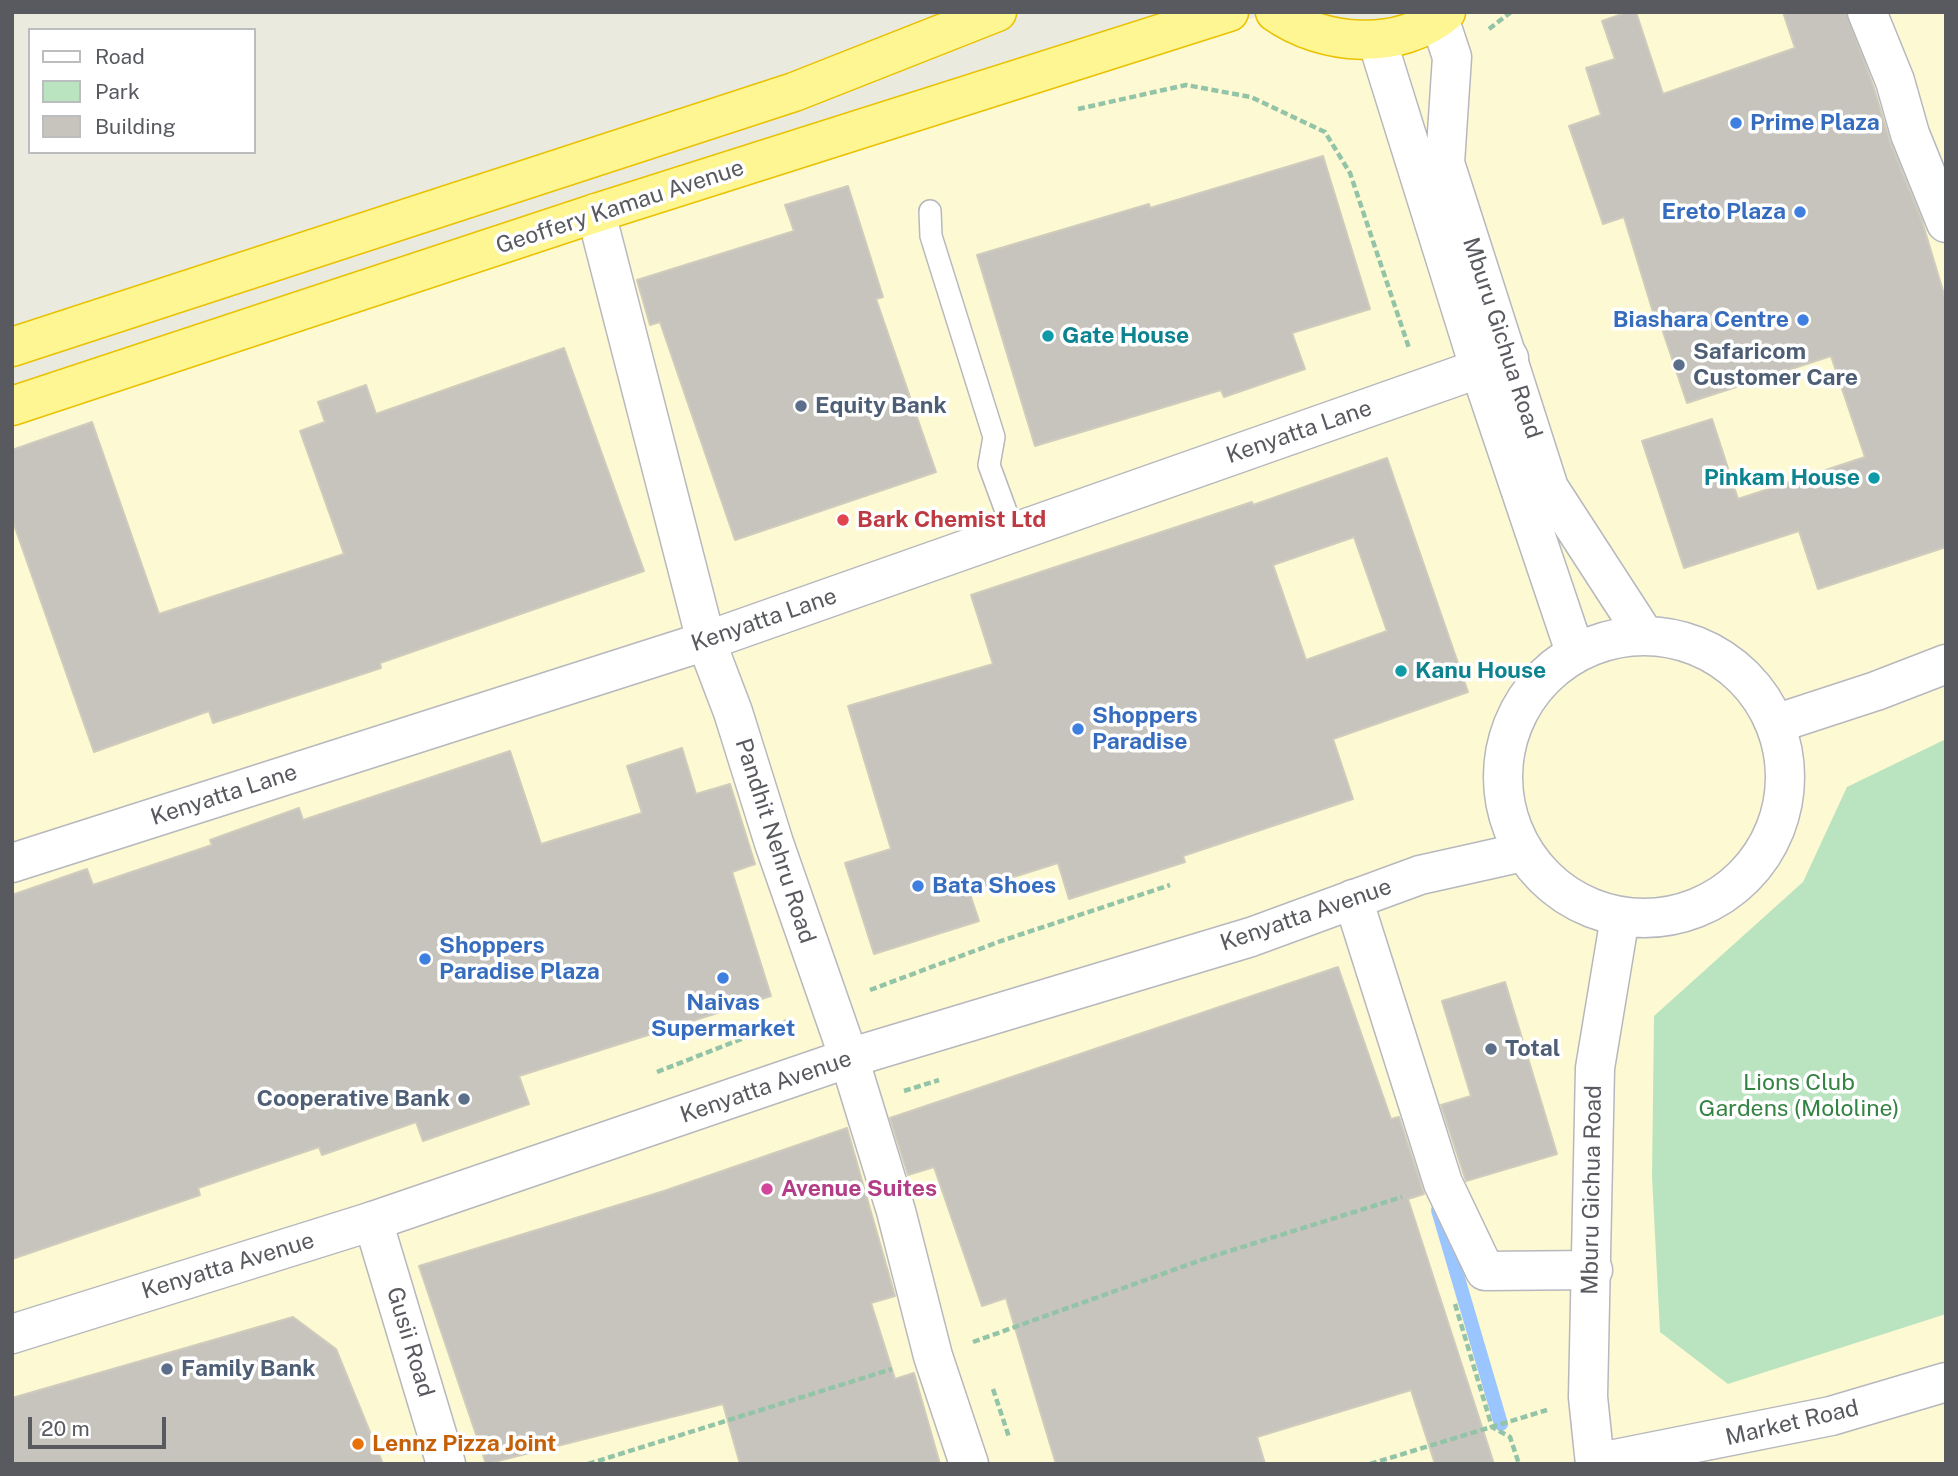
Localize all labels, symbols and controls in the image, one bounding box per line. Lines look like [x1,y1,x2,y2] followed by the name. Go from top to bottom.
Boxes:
[28,28,256,154] legend
[95,44,145,69] text: Road
[95,79,140,104] text: Park
[1750,109,1880,137] place label: Prime Plaza
[95,114,176,139] text: Building
[1728,115,1744,131] marker: Prime Plaza
[493,154,747,260] street label: Geoffery Kamau Avenue
[1662,198,1786,226] place label: Ereto Plaza
[1792,204,1808,220] marker: Ereto Plaza
[1456,234,1548,442] street label: Mburu Gichua Road
[1613,306,1789,334] place label: Biashara Centre
[1795,312,1811,328] marker: Biashara Centre
[1062,322,1189,350] place label: Gate House
[1040,328,1056,344] marker: Gate House
[1693,338,1858,392] place label: Safaricom Customer Care
[1671,357,1687,373] marker: Safaricom Customer Care
[815,392,947,420] place label: Equity Bank
[1223,394,1375,470] street label: Kenyatta Lane
[793,398,809,414] marker: Equity Bank
[1704,464,1860,492] place label: Pinkam House
[1866,470,1882,486] marker: Pinkam House
[857,506,1046,534] place label: Bark Chemist Ltd
[835,512,851,528] marker: Bark Chemist Ltd
[688,582,840,658] street label: Kenyatta Lane
[1415,657,1546,685] place label: Kanu House
[1393,663,1409,679] marker: Kanu House
[1092,702,1198,756] place label: Shoppers Paradise
[1070,721,1086,737] marker: Shoppers Paradise
[729,735,821,947] street label: Pandhit Nehru Road
[147,758,301,832] street label: Kenyatta Lane
[932,872,1056,900] place label: Bata Shoes
[1217,873,1395,957] street label: Kenyatta Avenue
[910,878,926,894] marker: Bata Shoes
[439,932,600,986] place label: Shoppers Paradise Plaza
[417,951,433,967] marker: Shoppers Paradise Plaza
[715,970,731,986] marker: Naivas Supermarket
[651,989,795,1043] place label: Naivas Supermarket
[1505,1035,1560,1063] place label: Total
[1483,1041,1499,1057] marker: Total
[677,1045,855,1129] street label: Kenyatta Avenue
[1699,1069,1899,1123] park label: Lions Club Gardens (Mololine)
[256,1085,450,1113] place label: Cooperative Bank
[1576,1085,1608,1295] street label: Mburu Gichua Road
[456,1091,472,1107] marker: Cooperative Bank
[781,1175,937,1203] place label: Avenue Suites
[759,1181,775,1197] marker: Avenue Suites
[138,1227,318,1305] street label: Kenyatta Avenue
[380,1284,440,1400] street label: Gusii Road
[181,1355,316,1383] place label: Family Bank
[159,1361,175,1377] marker: Family Bank
[1723,1394,1861,1452] street label: Market Road
[32,1402,170,1446] scale bar
[41,1416,90,1441] text: 20 m
[372,1430,556,1458] place label: Lennz Pizza Joint
[350,1436,366,1452] marker: Lennz Pizza Joint

